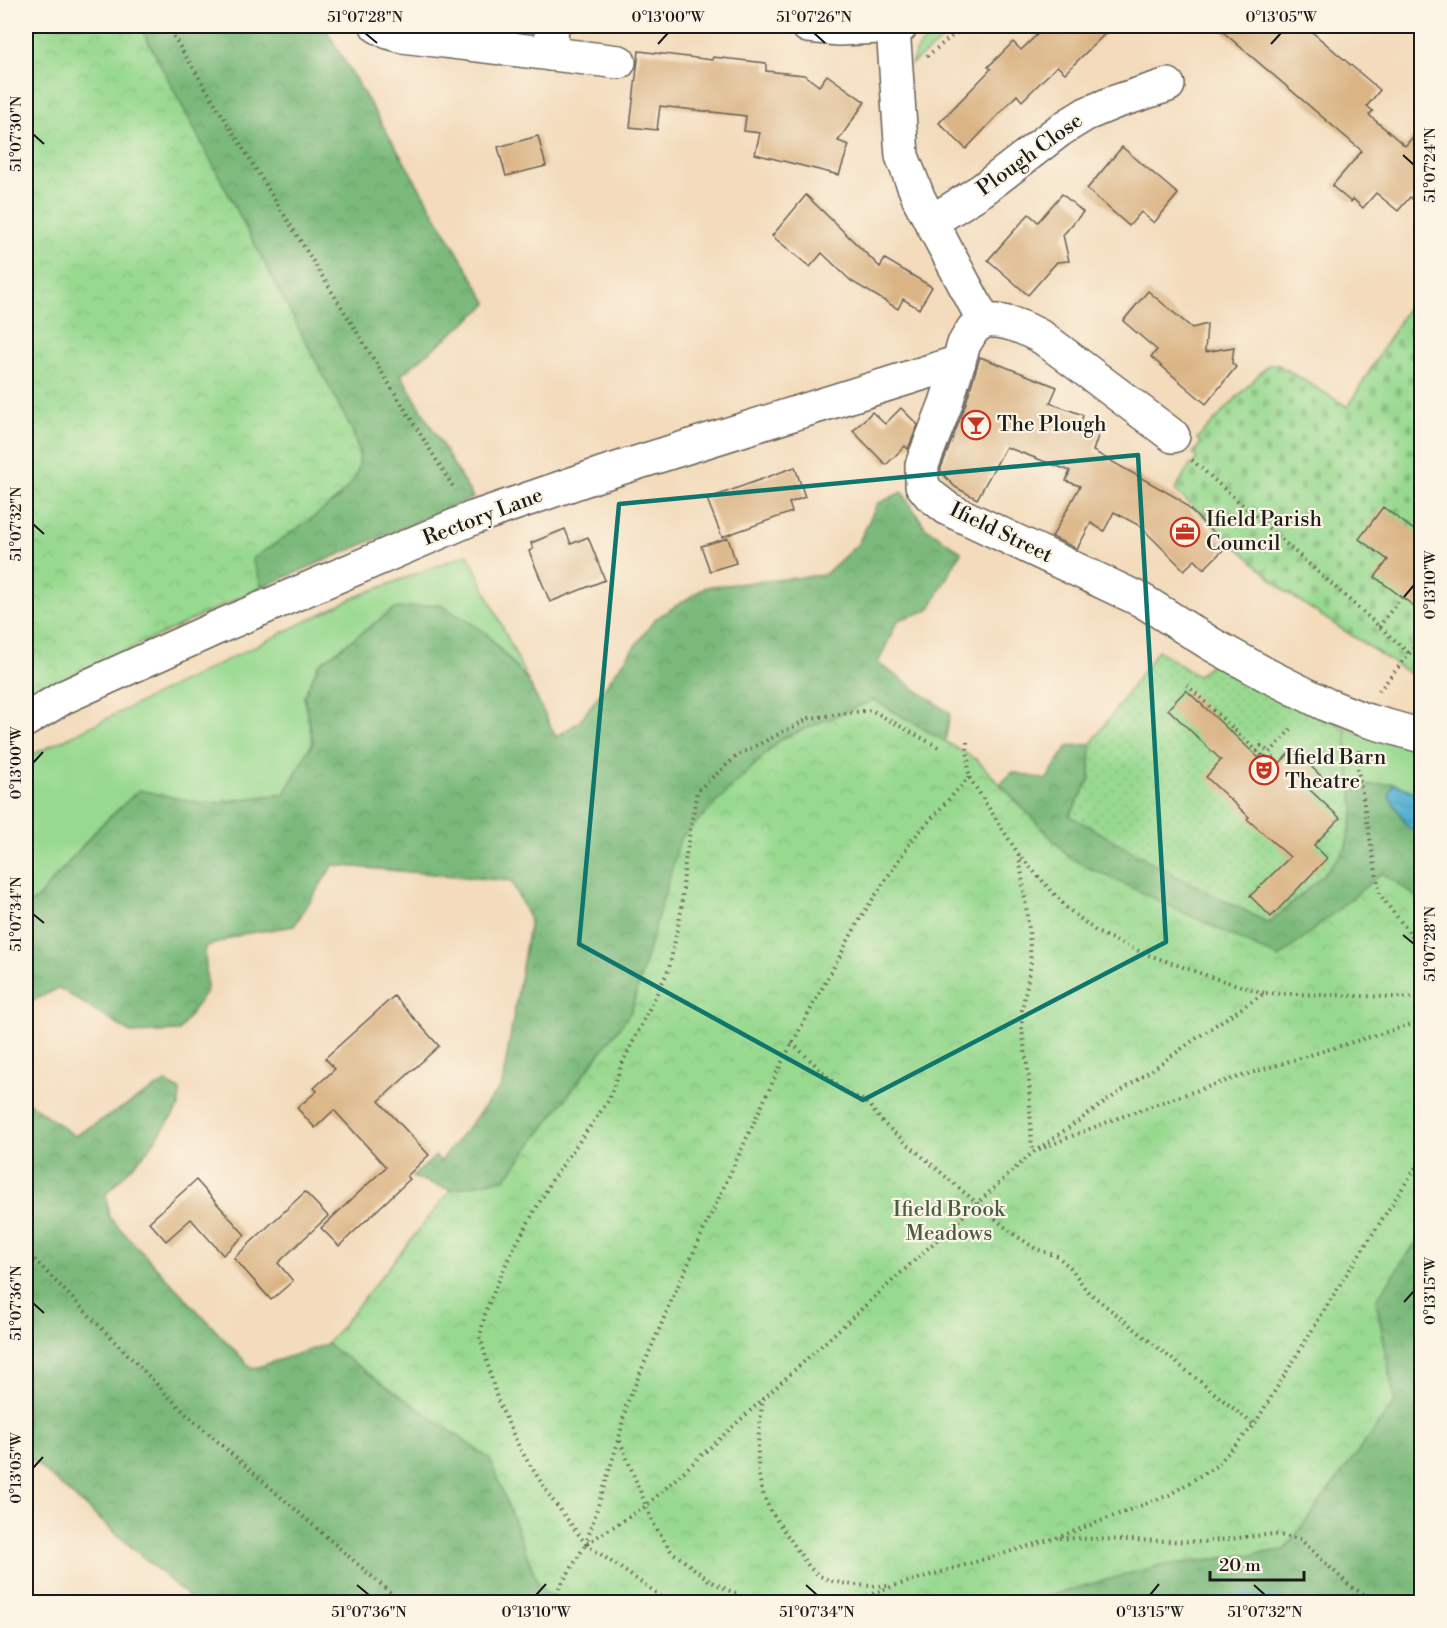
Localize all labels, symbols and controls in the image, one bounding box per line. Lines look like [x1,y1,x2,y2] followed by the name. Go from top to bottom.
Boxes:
[327,8,403,27] text: 51°07'28"N
[632,8,705,27] text: 0°13'00"W
[776,8,852,27] text: 51°07'26"N
[1245,8,1317,27] text: 0°13'05"W
[7,96,26,172] text: 51°07'30"N
[972,108,1088,202] street label: Plough Close
[1421,127,1440,203] text: 51°07'24"N
[960,409,992,441] bar icon: The Plough
[997,412,1107,438] place label: The Plough
[419,482,547,552] street label: Rectory Lane
[7,487,26,561] text: 51°07'32"N
[945,497,1057,569] street label: Ifield Street
[1206,507,1322,557] place label: Ifield Parish Council
[1169,516,1201,548] office icon: Ifield Parish Council
[1421,550,1440,619] text: 0°13'10"W
[7,726,26,799] text: 0°13'00"W
[1285,745,1387,795] place label: Ifield Barn Theatre
[1248,754,1280,786] theatre icon: Ifield Barn Theatre
[7,876,26,952] text: 51°07'34"N
[1421,906,1440,982] text: 51°07'28"N
[893,1197,1006,1247] park label: Ifield Brook Meadows
[1421,1257,1440,1325] text: 0°13'15"W
[7,1265,26,1341] text: 51°07'36"N
[7,1432,26,1504] text: 0°13'05"W
[1210,1544,1304,1582] scale bar
[1219,1554,1261,1577] text: 20 m
[331,1603,407,1622] text: 51°07'36"N
[502,1603,571,1622] text: 0°13'10"W
[779,1603,855,1622] text: 51°07'34"N
[1116,1603,1184,1622] text: 0°13'15"W
[1228,1603,1302,1622] text: 51°07'32"N

